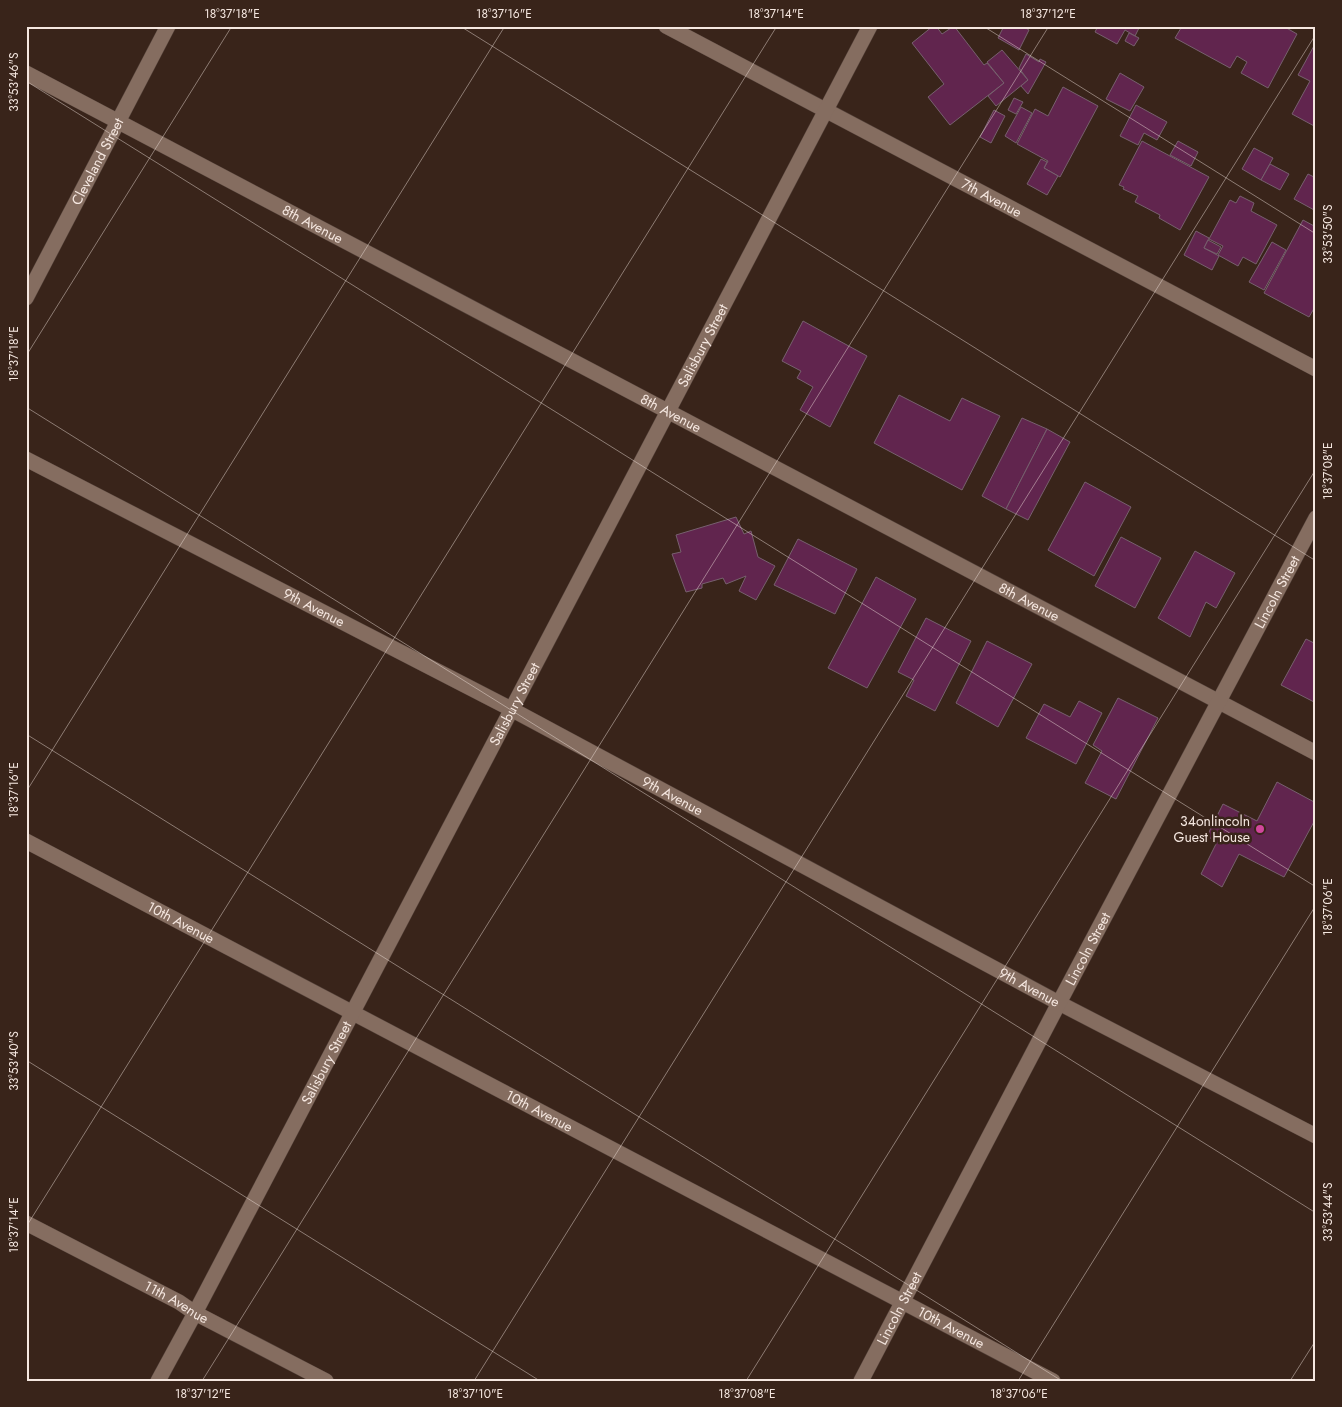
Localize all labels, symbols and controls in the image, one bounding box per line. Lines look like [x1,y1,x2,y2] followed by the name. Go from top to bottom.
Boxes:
[204,5,260,23] text: 18°37'18"E
[476,5,532,23] text: 18°37'16"E
[748,5,804,23] text: 18°37'14"E
[1020,5,1076,23] text: 18°37'12"E
[5,52,23,112] text: 33°53'46"S
[66,114,129,209] street label: Cleveland Street
[958,174,1025,222] street label: 7th Avenue
[279,200,347,248] street label: 8th Avenue
[1319,204,1337,264] text: 33°53'50"S
[672,300,733,391] street label: Salisbury Street
[5,326,23,382] text: 18°37'18"E
[637,389,705,437] street label: 8th Avenue
[1319,442,1337,500] text: 18°37'08"E
[1249,551,1305,632] street label: Lincoln Street
[995,578,1063,626] street label: 8th Avenue
[280,583,348,632] street label: 9th Avenue
[484,658,545,749] street label: Salisbury Street
[5,762,23,818] text: 18°37'16"E
[638,771,707,820] street label: 9th Avenue
[1174,811,1250,847] place label: 34onlincoln Guest House
[1254,823,1266,835] marker: 34onlincoln Guest House
[1319,878,1337,936] text: 18°37'06"E
[144,897,218,948] street label: 10th Avenue
[1060,908,1116,989] street label: Lincoln Street
[995,963,1064,1012] street label: 9th Avenue
[296,1017,357,1108] street label: Salisbury Street
[5,1031,23,1091] text: 33°53'40"S
[502,1085,576,1137] street label: 10th Avenue
[1319,1182,1337,1242] text: 33°53'44"S
[5,1197,23,1253] text: 18°37'14"E
[872,1268,927,1348] street label: Lincoln Street
[141,1276,212,1328] street label: 11th Avenue
[914,1301,988,1353] street label: 10th Avenue
[175,1385,231,1403] text: 18°37'12"E
[447,1385,503,1403] text: 18°37'10"E
[718,1385,776,1403] text: 18°37'08"E
[990,1385,1048,1403] text: 18°37'06"E

